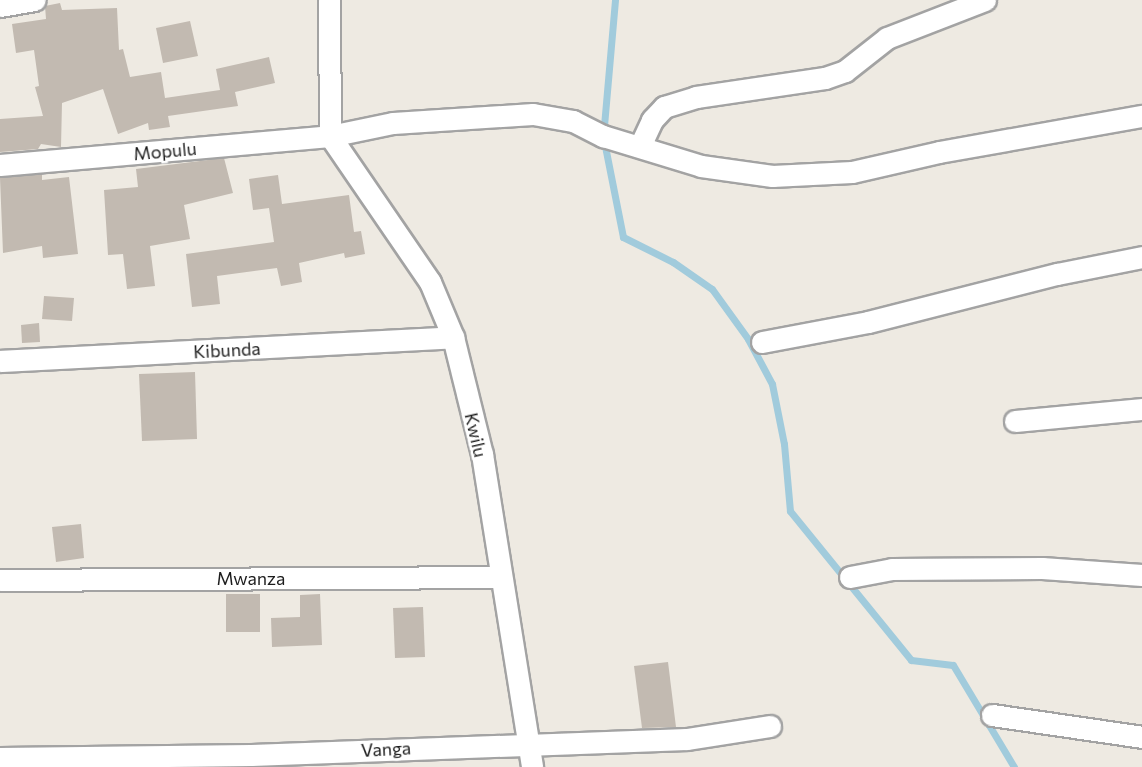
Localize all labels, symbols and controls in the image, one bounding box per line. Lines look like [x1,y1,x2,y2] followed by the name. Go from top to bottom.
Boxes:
[133,137,197,165] street label: Mopulu
[193,337,261,363] street label: Kibunda
[460,411,492,459] street label: Kwilu
[217,567,285,589] street label: Mwanza
[360,737,412,761] street label: Vanga

